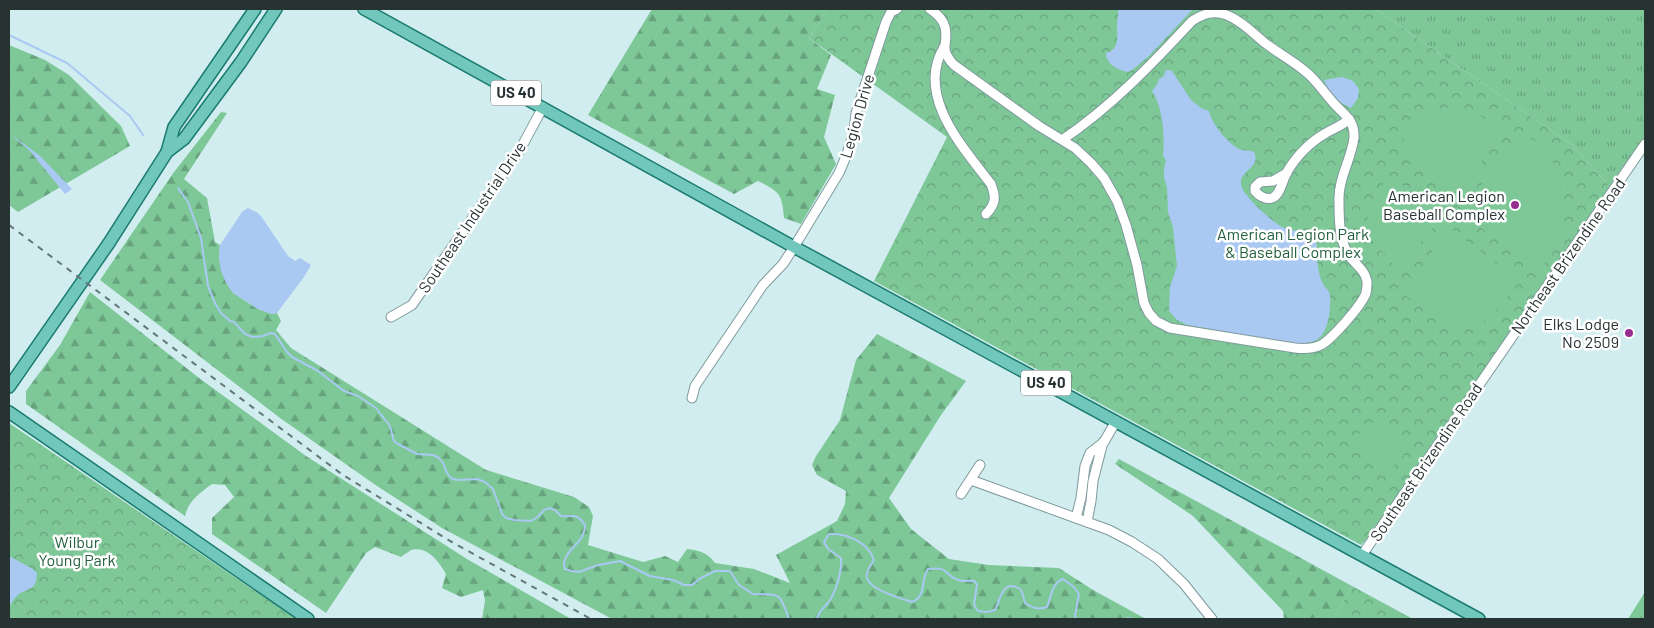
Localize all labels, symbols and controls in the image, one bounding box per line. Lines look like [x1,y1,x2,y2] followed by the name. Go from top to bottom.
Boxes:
[835,72,878,160] street label: Legion Drive
[491,80,541,106] road number: US 40
[414,137,529,296] street label: Southeast Industrial Drive
[1507,174,1629,337] street label: Northeast Brizendine Road
[1383,186,1505,223] place label: American Legion Baseball Complex
[1509,199,1521,211] marker: American Legion Baseball Complex
[1217,224,1369,261] park label: American Legion Park & Baseball Complex
[1543,314,1619,351] place label: Elks Lodge No 2509
[1623,327,1635,339] marker: Elks Lodge No 2509
[1021,370,1071,396] road number: US 40
[1365,379,1486,544] street label: Southeast Brizendine Road
[38,532,116,569] park label: Wilbur Young Park

